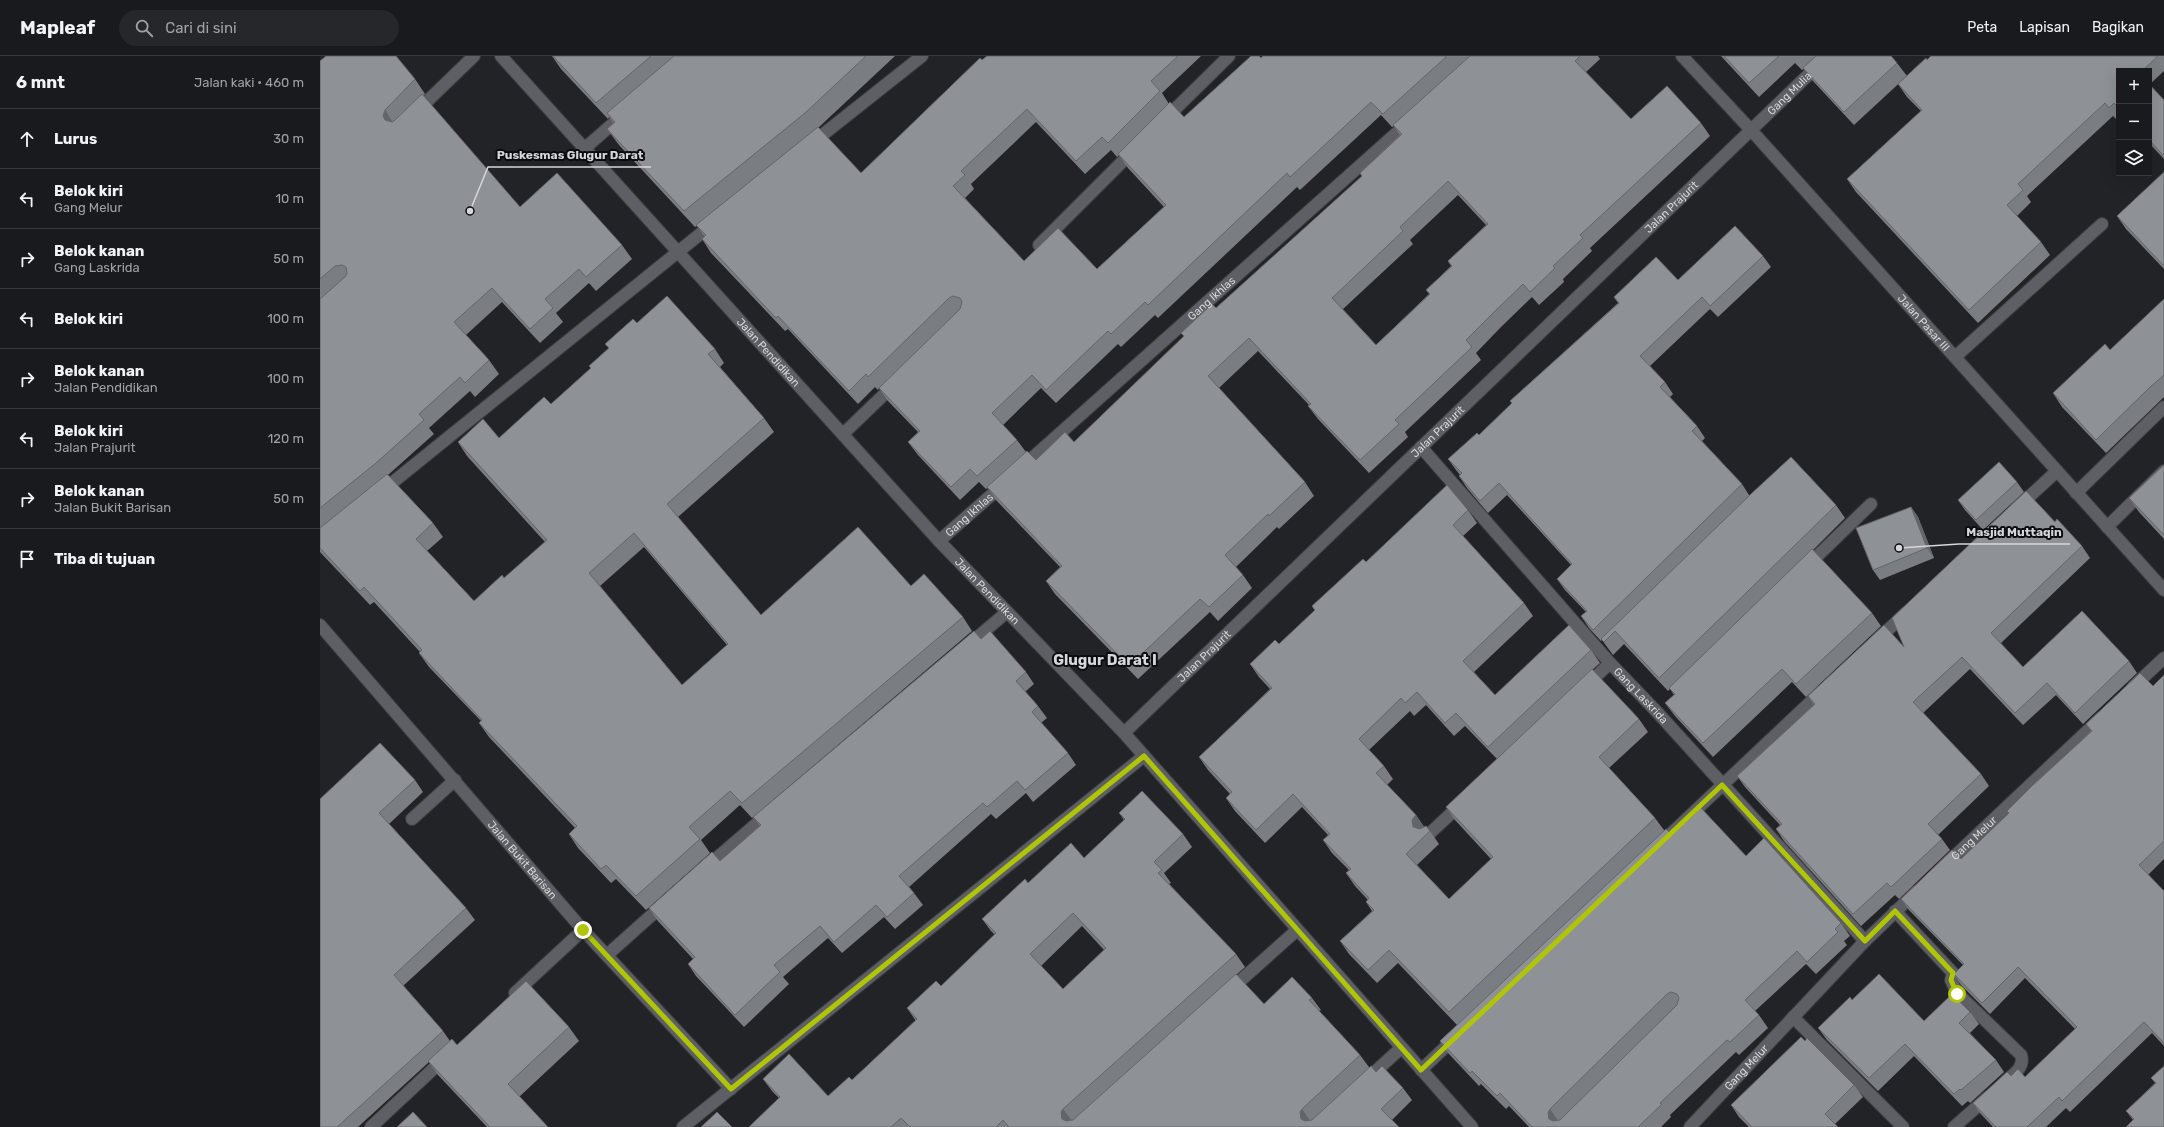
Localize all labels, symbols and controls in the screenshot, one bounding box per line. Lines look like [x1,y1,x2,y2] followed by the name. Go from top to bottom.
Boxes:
[119,10,399,46] search box
[20,16,95,39] text: Mapleaf
[133,17,155,39] icon: search
[165,19,237,37] text: Cari di sini
[1967,19,1997,36] text: Peta
[2019,19,2070,36] text: Lapisan
[2092,19,2144,36] text: Bagikan
[2116,68,2152,176] map controls
[2116,68,2152,104] button: +
[1764,69,1814,117] street label: Gang Mulia
[16,72,65,92] text: 6 mnt
[194,75,304,90] text: Jalan kaki · 460 m
[2116,104,2152,140] button: −
[16,128,38,150] icon: ahead
[54,130,97,148] text: Lurus
[273,131,304,146] text: 30 m
[2116,140,2152,176] button: layers
[488,143,651,167] callout: Puskesmas Glugur Darat
[497,148,644,162] text: Puskesmas Glugur Darat
[1642,178,1701,236] street label: Jalan Prajurit
[54,182,123,200] text: Belok kiri
[16,188,38,210] icon: left
[275,191,304,206] text: 10 m
[54,200,122,215] text: Gang Melur
[54,242,144,260] text: Belok kanan
[16,248,38,270] icon: right
[273,251,304,266] text: 50 m
[54,260,140,275] text: Gang Laskrida
[1185,273,1238,323] street label: Gang Ikhlas
[1895,292,1953,354] street label: Jalan Pasar III
[16,308,38,330] icon: left
[54,310,123,328] text: Belok kiri
[267,311,304,326] text: 100 m
[734,315,803,389] street label: Jalan Pendidikan
[54,362,144,380] text: Belok kanan
[16,368,38,390] icon: right
[267,371,304,386] text: 100 m
[54,380,158,395] text: Jalan Pendidikan
[1408,402,1467,460] street label: Jalan Prajurit
[54,422,123,440] text: Belok kiri
[16,428,38,450] icon: left
[268,431,304,446] text: 120 m
[54,440,136,455] text: Jalan Prajurit
[54,482,144,500] text: Belok kanan
[16,488,38,510] icon: right
[942,490,996,539] street label: Gang Ikhlas
[273,491,304,506] text: 50 m
[54,500,171,515] text: Jalan Bukit Barisan
[1959,520,2070,544] callout: Masjid Muttaqin
[1966,525,2062,539] text: Masjid Muttaqin
[16,548,38,570] icon: arrive
[54,550,155,568] text: Tiba di tujuan
[952,555,1022,627] street label: Jalan Pendidikan
[1175,627,1234,685] street label: Jalan Prajurit
[1053,651,1157,669] district label: Glugur Darat I
[1611,665,1671,726] street label: Gang Laskrida
[1948,813,2000,862] street label: Gang Melur
[485,818,560,902] street label: Jalan Bukit Barisan
[574,921,592,939] route end
[1948,985,1966,1003] route start
[1722,1041,1771,1093] street label: Gang Melur

